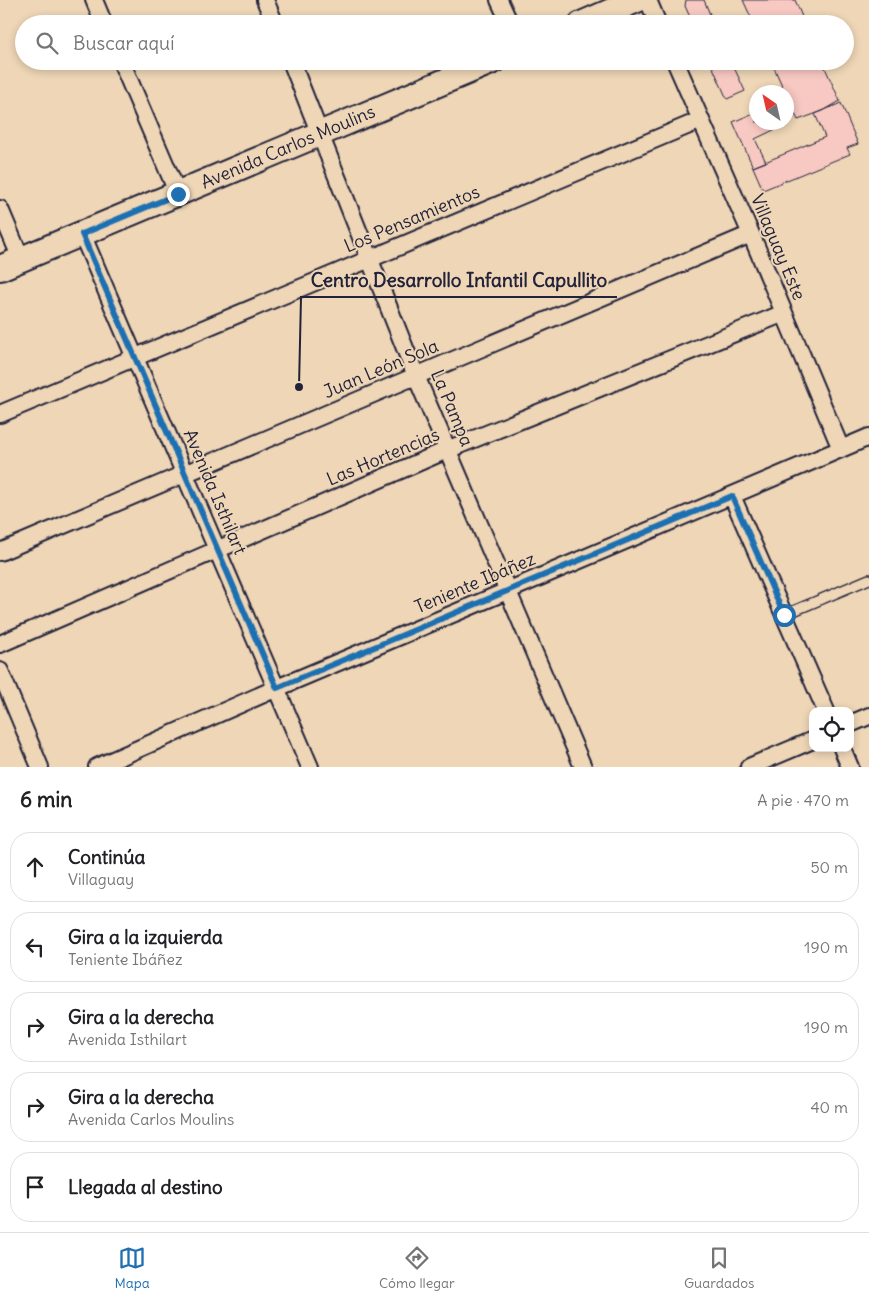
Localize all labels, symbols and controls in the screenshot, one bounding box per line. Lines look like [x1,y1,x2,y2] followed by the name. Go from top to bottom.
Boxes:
[15,15,854,70] search box
[33,29,61,57] icon: search
[73,31,174,55] text: Buscar aquí
[749,85,794,130] north arrow
[197,99,378,194] street label: Avenida Carlos Moulins
[341,180,483,257] street label: Los Pensamientos
[167,183,190,206] route end
[746,190,811,303] street label: Villaguay Este
[301,263,617,297] callout: Centro Desarrollo Infantil Capullito
[311,268,607,292] text: Centro Desarrollo Infantil Capullito
[320,334,442,403] street label: Juan León Sola
[426,366,479,450] street label: La Pampa
[323,422,443,491] street label: Las Hortencias
[179,426,252,558] street label: Avenida Isthilart
[411,547,539,618] street label: Teniente Ibáñez
[773,604,796,627] route start
[809,707,854,752] map controls
[809,707,854,752] button: locate
[20,786,72,813] text: 6 min
[757,790,849,810] text: A pie · 470 m
[68,845,145,869] text: Continúa
[21,853,49,881] icon: ahead
[810,857,848,877] text: 50 m
[68,869,134,889] text: Villaguay
[68,925,223,949] text: Gira a la izquierda
[21,933,49,961] icon: left
[804,937,848,957] text: 190 m
[68,949,183,969] text: Teniente Ibáñez
[68,1005,214,1029] text: Gira a la derecha
[21,1013,49,1041] icon: right
[804,1017,848,1037] text: 190 m
[68,1029,187,1049] text: Avenida Isthilart
[68,1085,214,1109] text: Gira a la derecha
[21,1093,49,1121] icon: right
[810,1097,848,1117] text: 40 m
[68,1109,234,1129] text: Avenida Carlos Moulins
[21,1173,49,1201] icon: arrive
[68,1175,223,1199] text: Llegada al destino
[115,1244,150,1292] tab: Mapa
[379,1244,455,1292] tab: Cómo llegar
[684,1244,754,1292] tab: Guardados

